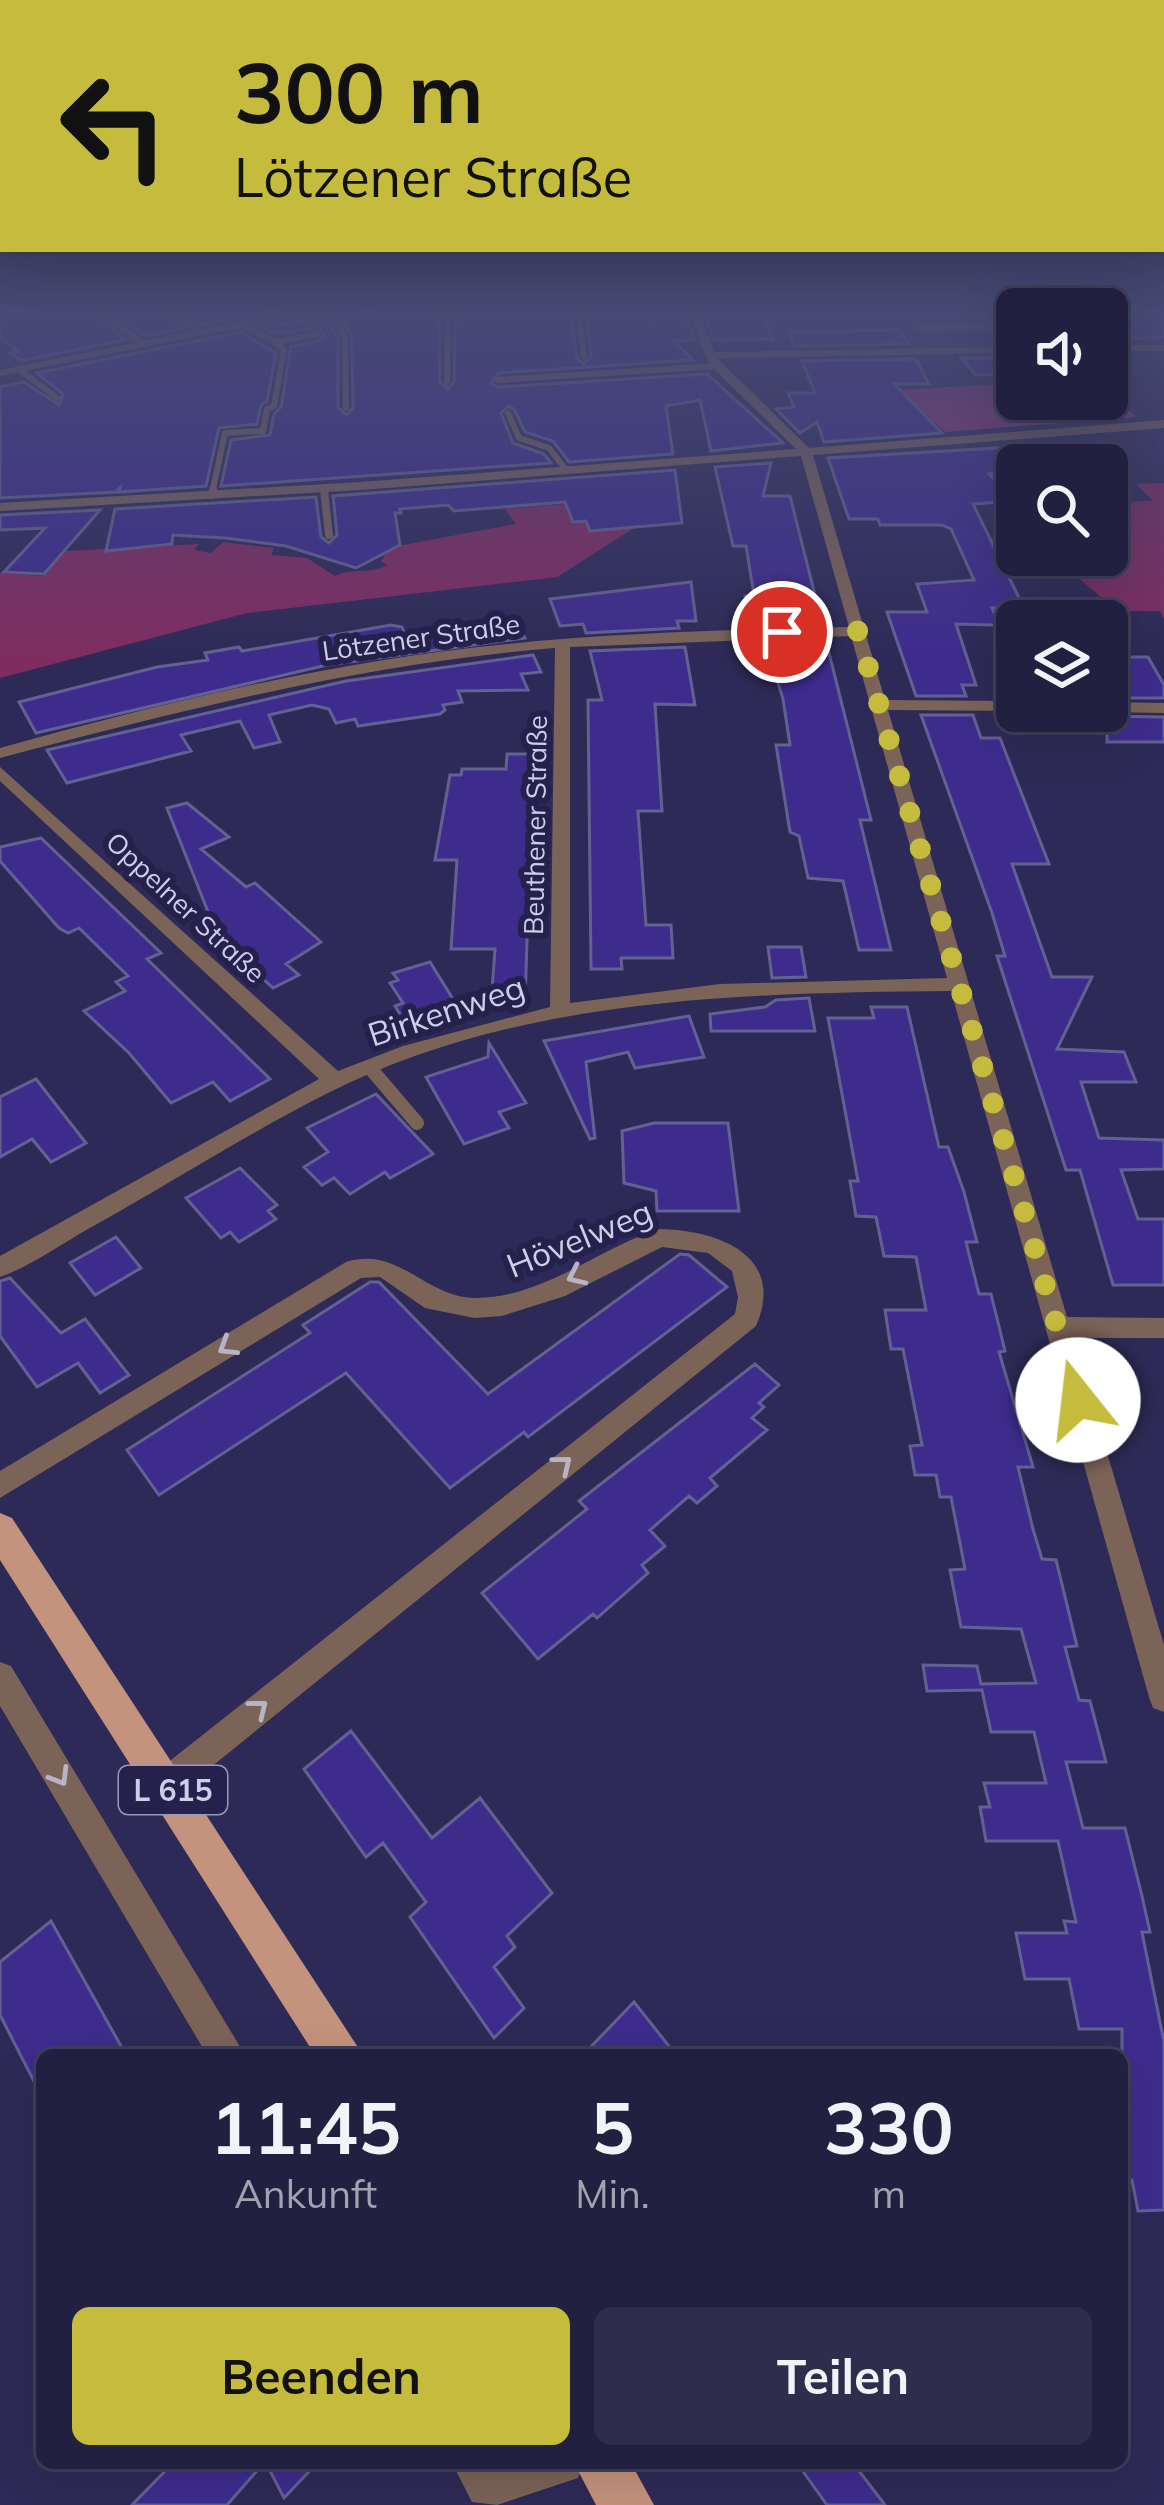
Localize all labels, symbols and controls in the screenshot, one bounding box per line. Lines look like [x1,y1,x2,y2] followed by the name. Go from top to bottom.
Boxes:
[234,39,484,144] text: 300 m
[36,48,192,204] icon: left
[234,143,632,211] text: Lötzener Straße
[996,288,1128,732] map controls
[996,288,1128,420] button: sound
[996,444,1128,576] button: search
[731,581,833,683] pin
[749,599,815,665] icon: arrive
[996,600,1128,732] button: layers
[320,606,522,668] street label: Lötzener Straße
[516,715,554,935] street label: Beuthener Straße
[99,824,273,990] street label: Oppelner Straße
[363,965,529,1055] street label: Birkenweg
[500,1190,658,1286] street label: Hövelweg
[567,1262,588,1286] one-way arrow
[218,1333,240,1355] one-way arrow
[1015,1337,1141,1463] position arrow
[549,1457,571,1478] one-way arrow
[245,1701,267,1722] one-way arrow
[46,1764,68,1786] one-way arrow
[119,1766,227,1814] road number: L 615
[210,2082,401,2172] text: 11:45
[591,2082,634,2172] text: 5
[824,2082,954,2172] text: 330
[234,2169,377,2218] text: Ankunft
[575,2169,650,2218] text: Min.
[872,2169,906,2218] text: m
[72,2307,570,2445] button: Beenden
[594,2307,1092,2445] button: Teilen

